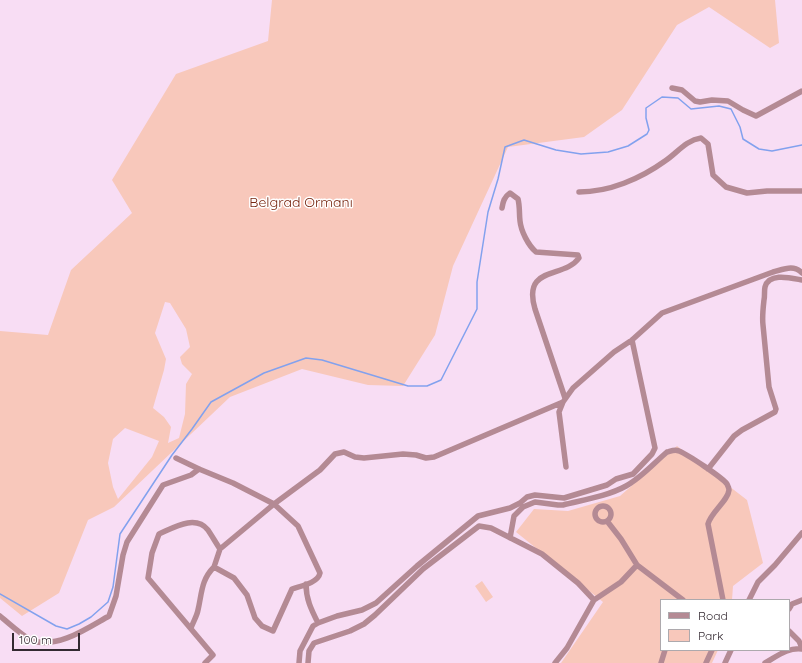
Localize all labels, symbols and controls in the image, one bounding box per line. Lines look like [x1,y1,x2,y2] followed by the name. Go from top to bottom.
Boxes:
[249,195,353,211] park label: Belgrad Ormanı
[660,599,790,651] legend
[698,608,728,623] text: Road
[14,625,82,651] scale bar
[698,628,723,643] text: Park
[19,632,52,647] text: 100 m

